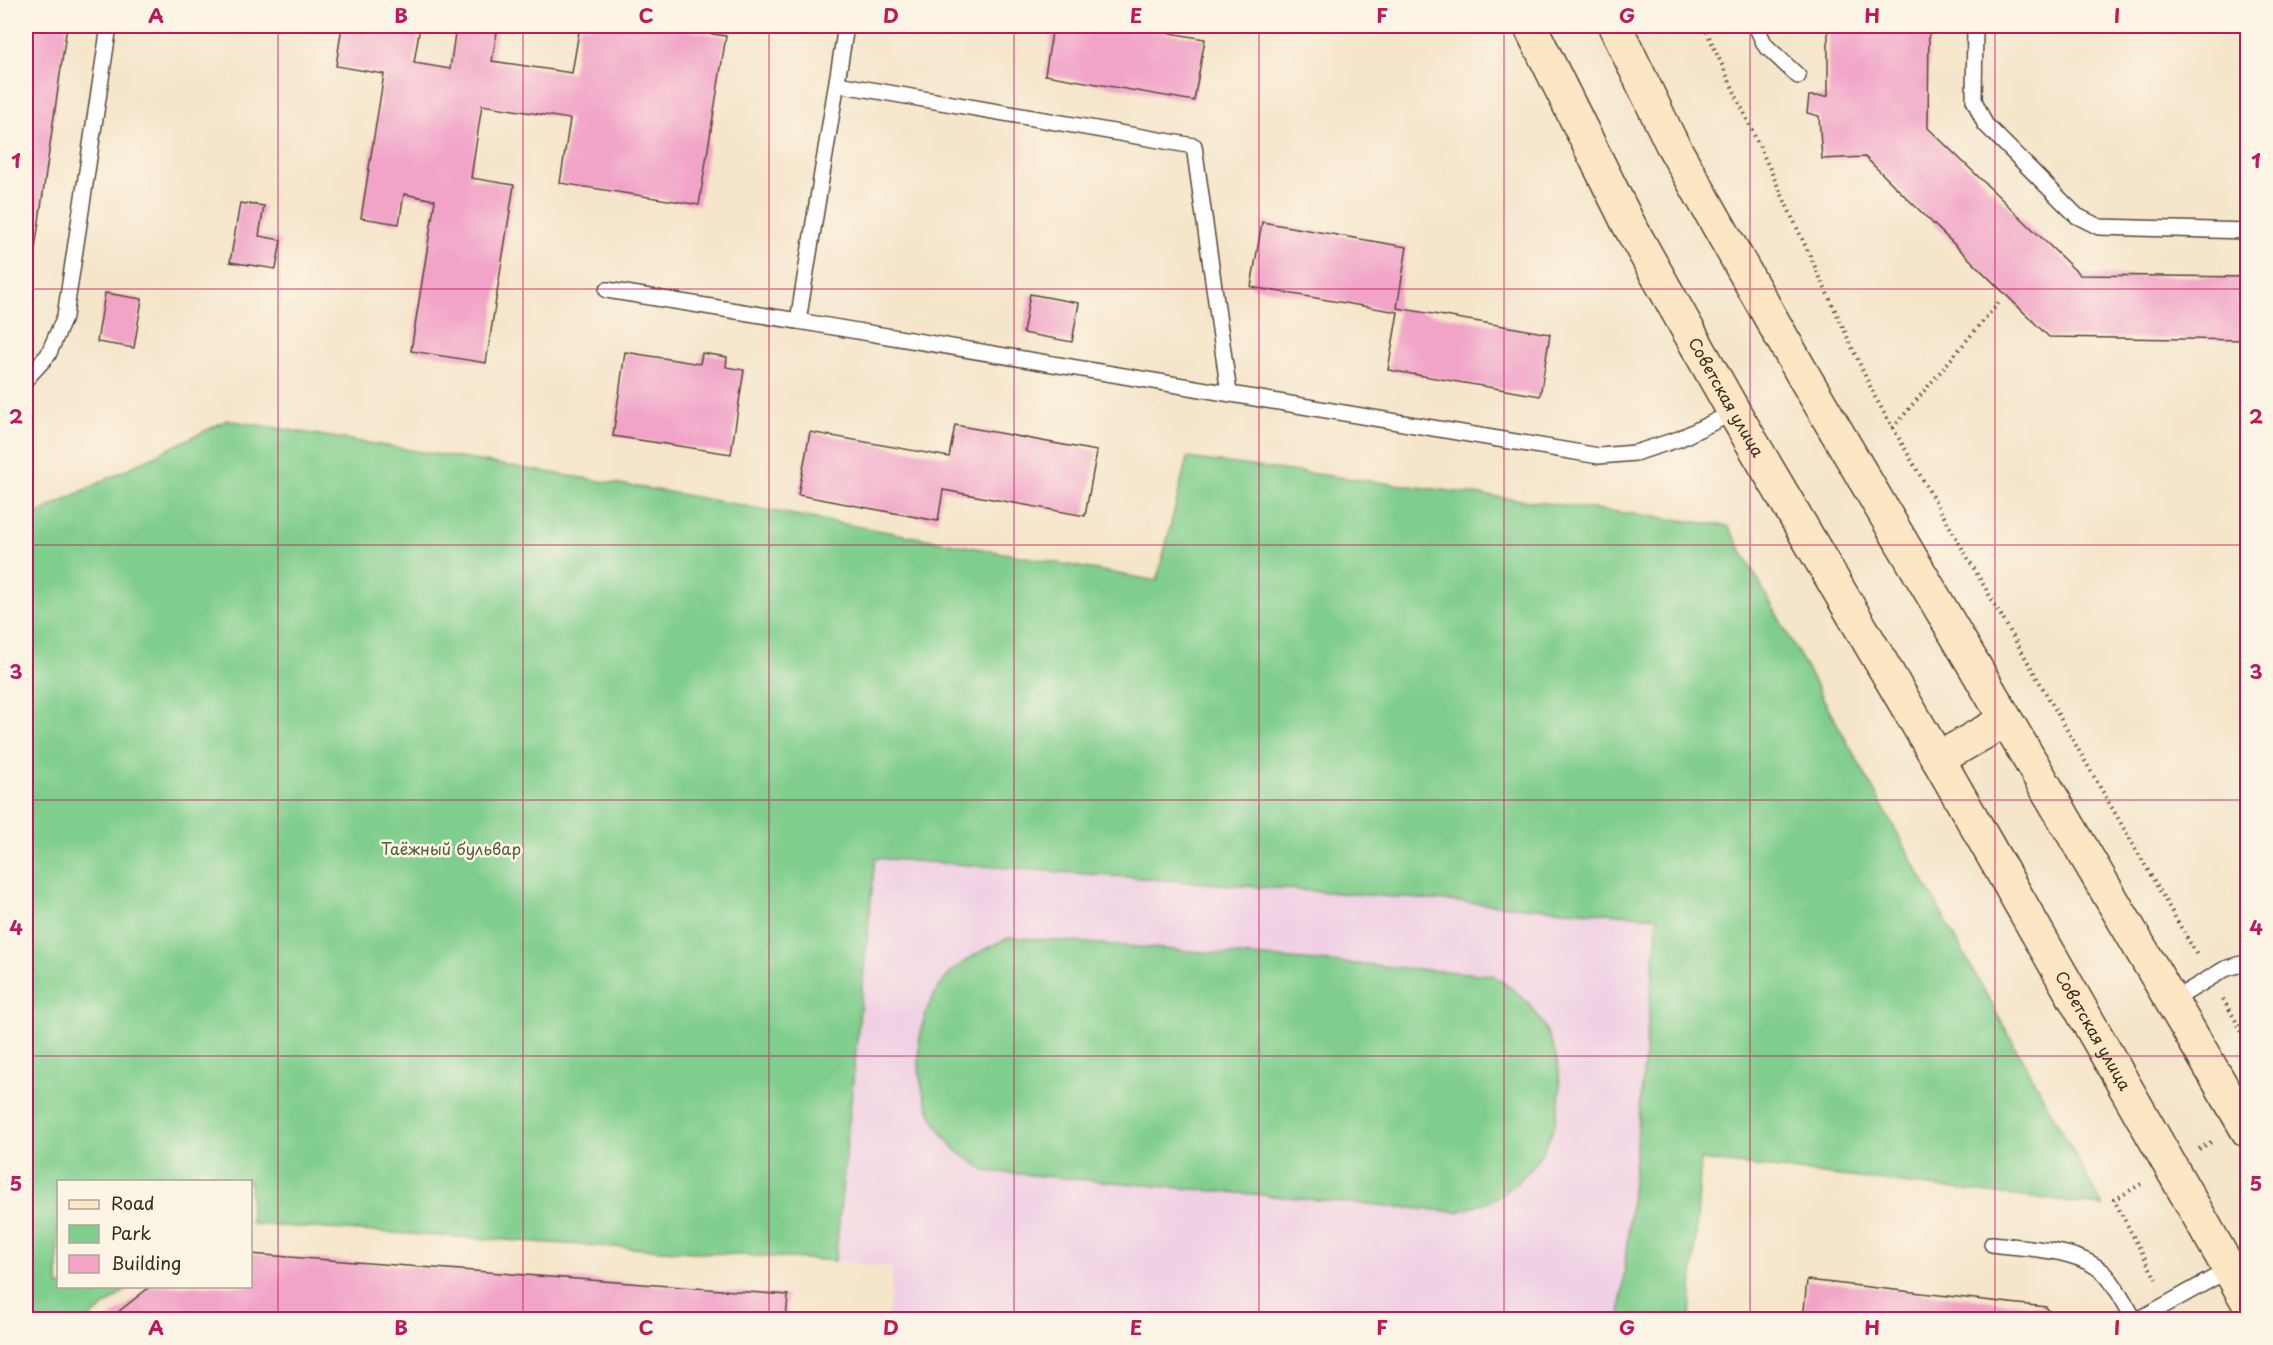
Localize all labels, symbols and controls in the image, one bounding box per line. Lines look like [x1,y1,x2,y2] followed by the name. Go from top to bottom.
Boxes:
[148,0,164,30] text: A
[394,0,408,30] text: B
[638,0,654,30] text: C
[883,0,899,30] text: D
[1130,0,1142,30] text: E
[1376,0,1388,30] text: F
[1619,0,1635,30] text: G
[1864,0,1880,30] text: H
[2114,0,2120,30] text: I
[11,145,21,175] text: 1
[2251,145,2261,175] text: 1
[1683,332,1771,461] street label: Советская улица
[9,401,23,431] text: 2
[2249,401,2263,431] text: 2
[9,656,23,686] text: 3
[2249,656,2263,686] text: 3
[381,836,521,860] park label: Таёжный бульвар
[9,912,23,942] text: 4
[2249,912,2263,942] text: 4
[2050,966,2138,1094] street label: Советская улица
[10,1168,22,1198] text: 5
[2250,1168,2262,1198] text: 5
[57,1180,252,1288] legend
[111,1189,155,1216] text: Road
[111,1219,151,1246] text: Park
[111,1249,181,1276] text: Building
[148,1312,164,1342] text: A
[394,1312,408,1342] text: B
[638,1312,654,1342] text: C
[883,1312,899,1342] text: D
[1130,1312,1142,1342] text: E
[1376,1312,1388,1342] text: F
[1619,1312,1635,1342] text: G
[1864,1312,1880,1342] text: H
[2114,1312,2120,1342] text: I

